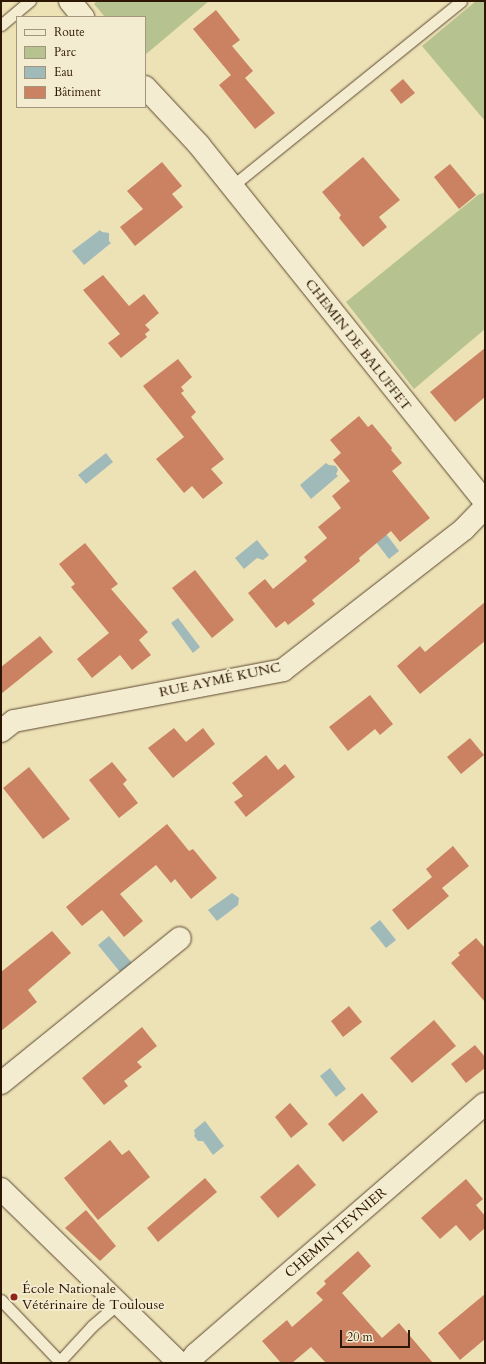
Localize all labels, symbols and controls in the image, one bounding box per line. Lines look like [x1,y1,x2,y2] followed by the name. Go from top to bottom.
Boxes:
[16,16,146,108] legend
[54,24,85,40] text: Route
[54,44,76,60] text: Parc
[54,64,73,80] text: Eau
[54,84,101,100] text: Bâtiment
[301,276,415,414] street label: CHEMIN DE BALUFFET
[158,659,282,701] street label: RUE AYMÉ KUNC
[282,1184,390,1282] street label: CHEMIN TEYNIER
[22,1281,165,1314] place label: École Nationale Vétérinaire de Toulouse
[9,1292,19,1302] marker: École Nationale Vétérinaire de Toulouse
[342,1322,412,1348] scale bar
[347,1329,373,1345] text: 20 m

